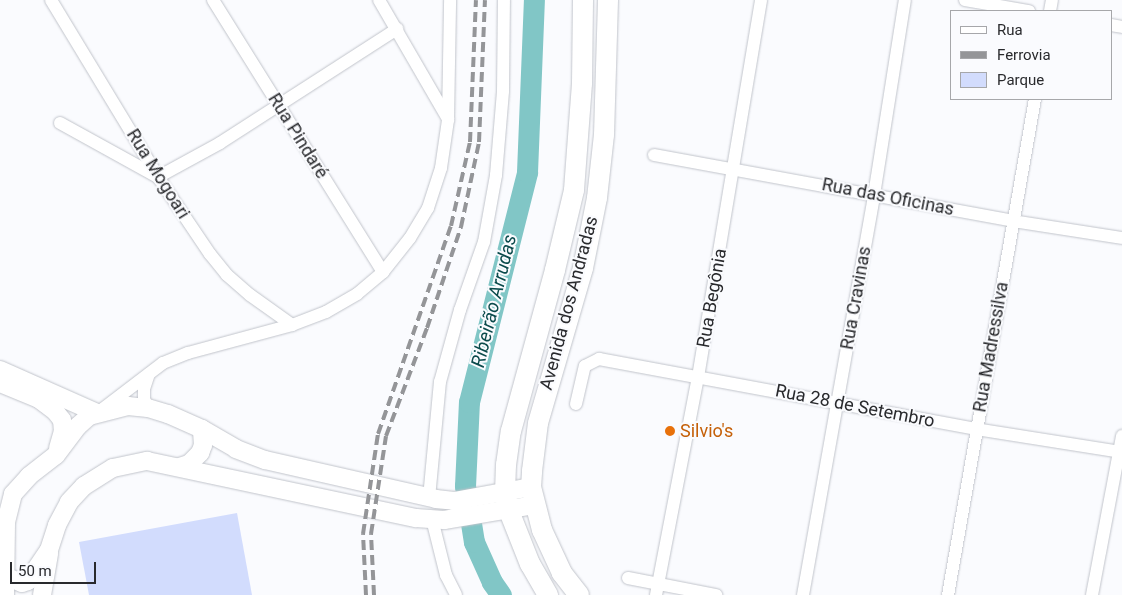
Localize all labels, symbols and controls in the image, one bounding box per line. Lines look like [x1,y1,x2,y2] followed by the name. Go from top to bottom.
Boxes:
[950,10,1112,100] legend
[997,21,1023,39] text: Rua
[997,46,1051,64] text: Ferrovia
[997,71,1044,89] text: Parque
[263,89,333,183] street label: Rua Pindaré
[122,125,194,223] street label: Rua Mogoari
[820,174,956,220] street label: Rua das Oficinas
[535,214,603,392] street label: Avenida dos Andradas
[466,232,522,370] water label: Ribeirão Arrudas
[836,245,876,351] street label: Rua Cravinas
[693,247,731,349] street label: Rua Begônia
[969,280,1013,414] street label: Rua Madressilva
[773,380,937,432] street label: Rua 28 de Setembro
[680,420,733,442] place label: Silvio's
[664,425,676,437] marker: Silvio's
[12,552,99,584] scale bar
[18,562,52,580] text: 50 m

